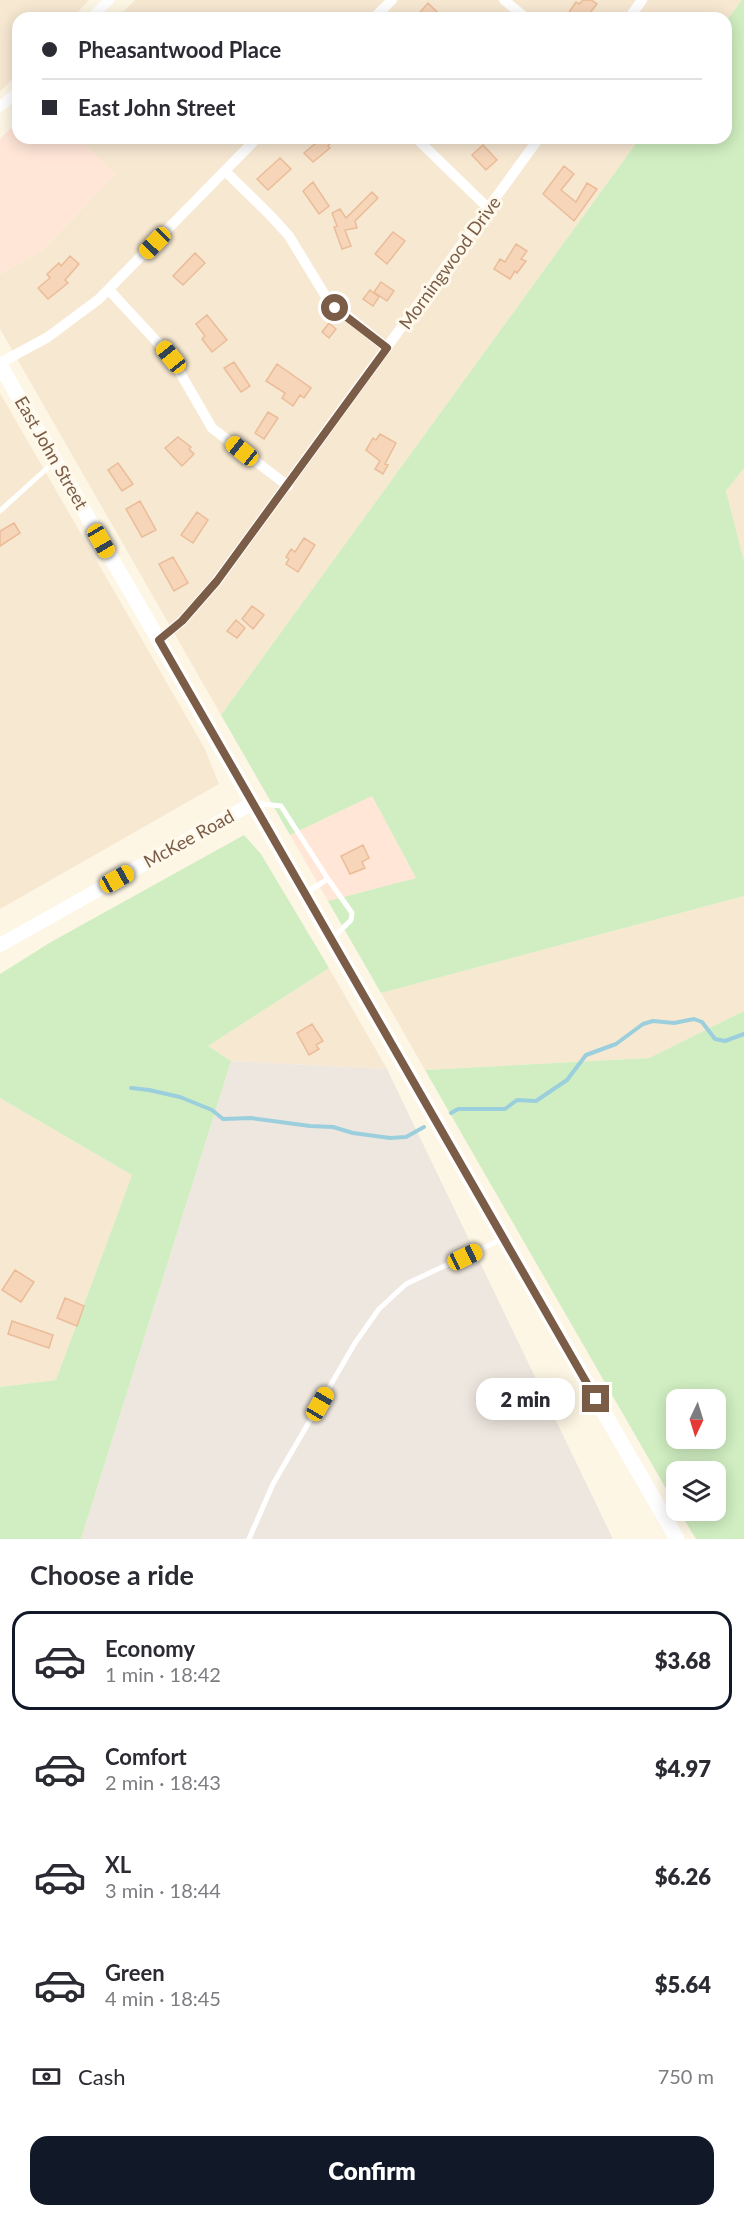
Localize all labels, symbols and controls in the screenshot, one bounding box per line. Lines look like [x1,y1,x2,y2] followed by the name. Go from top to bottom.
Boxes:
[78,36,281,63] text: Pheasantwood Place
[78,94,235,121] text: East John Street
[394,192,505,333] street label: Morningwood Drive
[136,224,174,262] car
[321,294,348,321] route start
[153,337,189,377] car
[11,392,93,514] street label: East John Street
[222,433,262,469] car
[84,521,118,561] car
[140,804,237,872] street label: McKee Road
[97,862,137,896] car
[445,1241,485,1273] car
[476,1378,575,1420] callout: 2 min
[303,1384,337,1424] car
[582,1385,609,1412] route end
[501,1387,550,1411] text: 2 min
[666,1389,726,1449] north arrow
[666,1389,726,1521] map controls
[666,1461,726,1521] button: layers
[30,1558,194,1591] text: Choose a ride
[33,1634,87,1688] icon: car
[105,1635,195,1662] text: Economy
[655,1647,711,1674] text: $3.68
[105,1662,221,1686] text: 1 min · 18:42
[33,1742,87,1796] icon: car
[105,1743,187,1770] text: Comfort
[655,1755,711,1782] text: $4.97
[105,1770,221,1794] text: 2 min · 18:43
[33,1850,87,1904] icon: car
[105,1851,131,1878] text: XL
[655,1863,711,1890] text: $6.26
[105,1878,221,1902] text: 3 min · 18:44
[33,1958,87,2012] icon: car
[105,1959,165,1986] text: Green
[655,1971,711,1998] text: $5.64
[105,1986,221,2010] text: 4 min · 18:45
[30,2060,63,2093] icon: cash
[78,2063,125,2090] text: Cash
[658,2064,714,2088] text: 750 m
[30,2136,714,2205] button: Confirm

